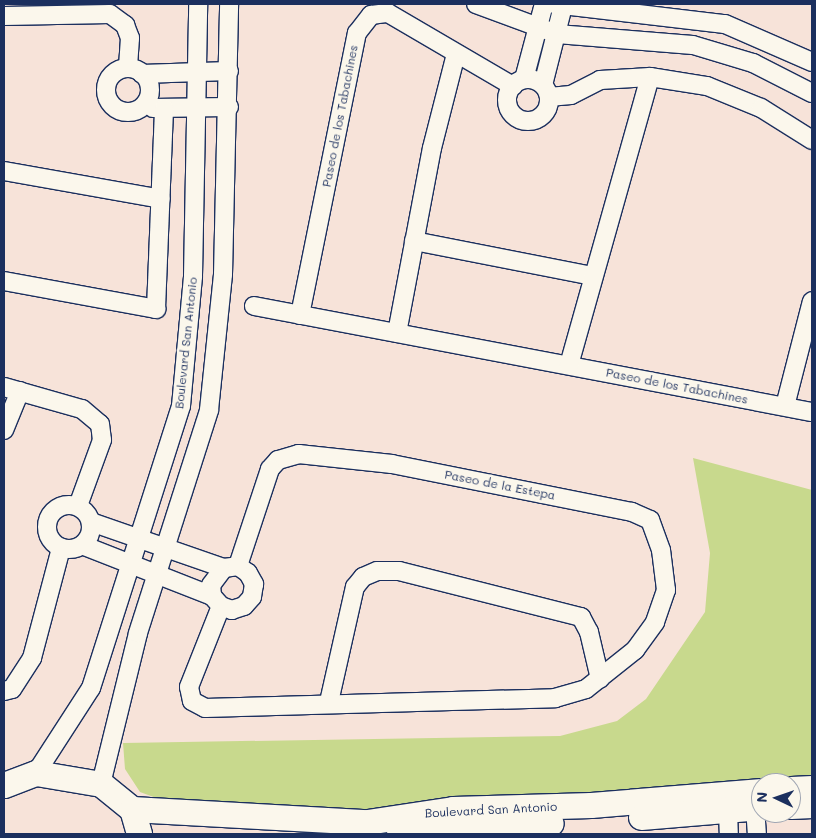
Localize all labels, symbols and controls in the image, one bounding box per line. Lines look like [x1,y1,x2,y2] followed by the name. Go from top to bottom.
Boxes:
[319,44,361,188] street label: Paseo de los Tabachines
[172,276,200,410] street label: Boulevard San Antonio
[605,365,749,407] street label: Paseo de los Tabachines
[443,467,557,503] street label: Paseo de la Estepa
[751,773,801,823] north arrow
[752,791,771,803] text: N
[425,799,557,821] street label: Boulevard San Antonio

